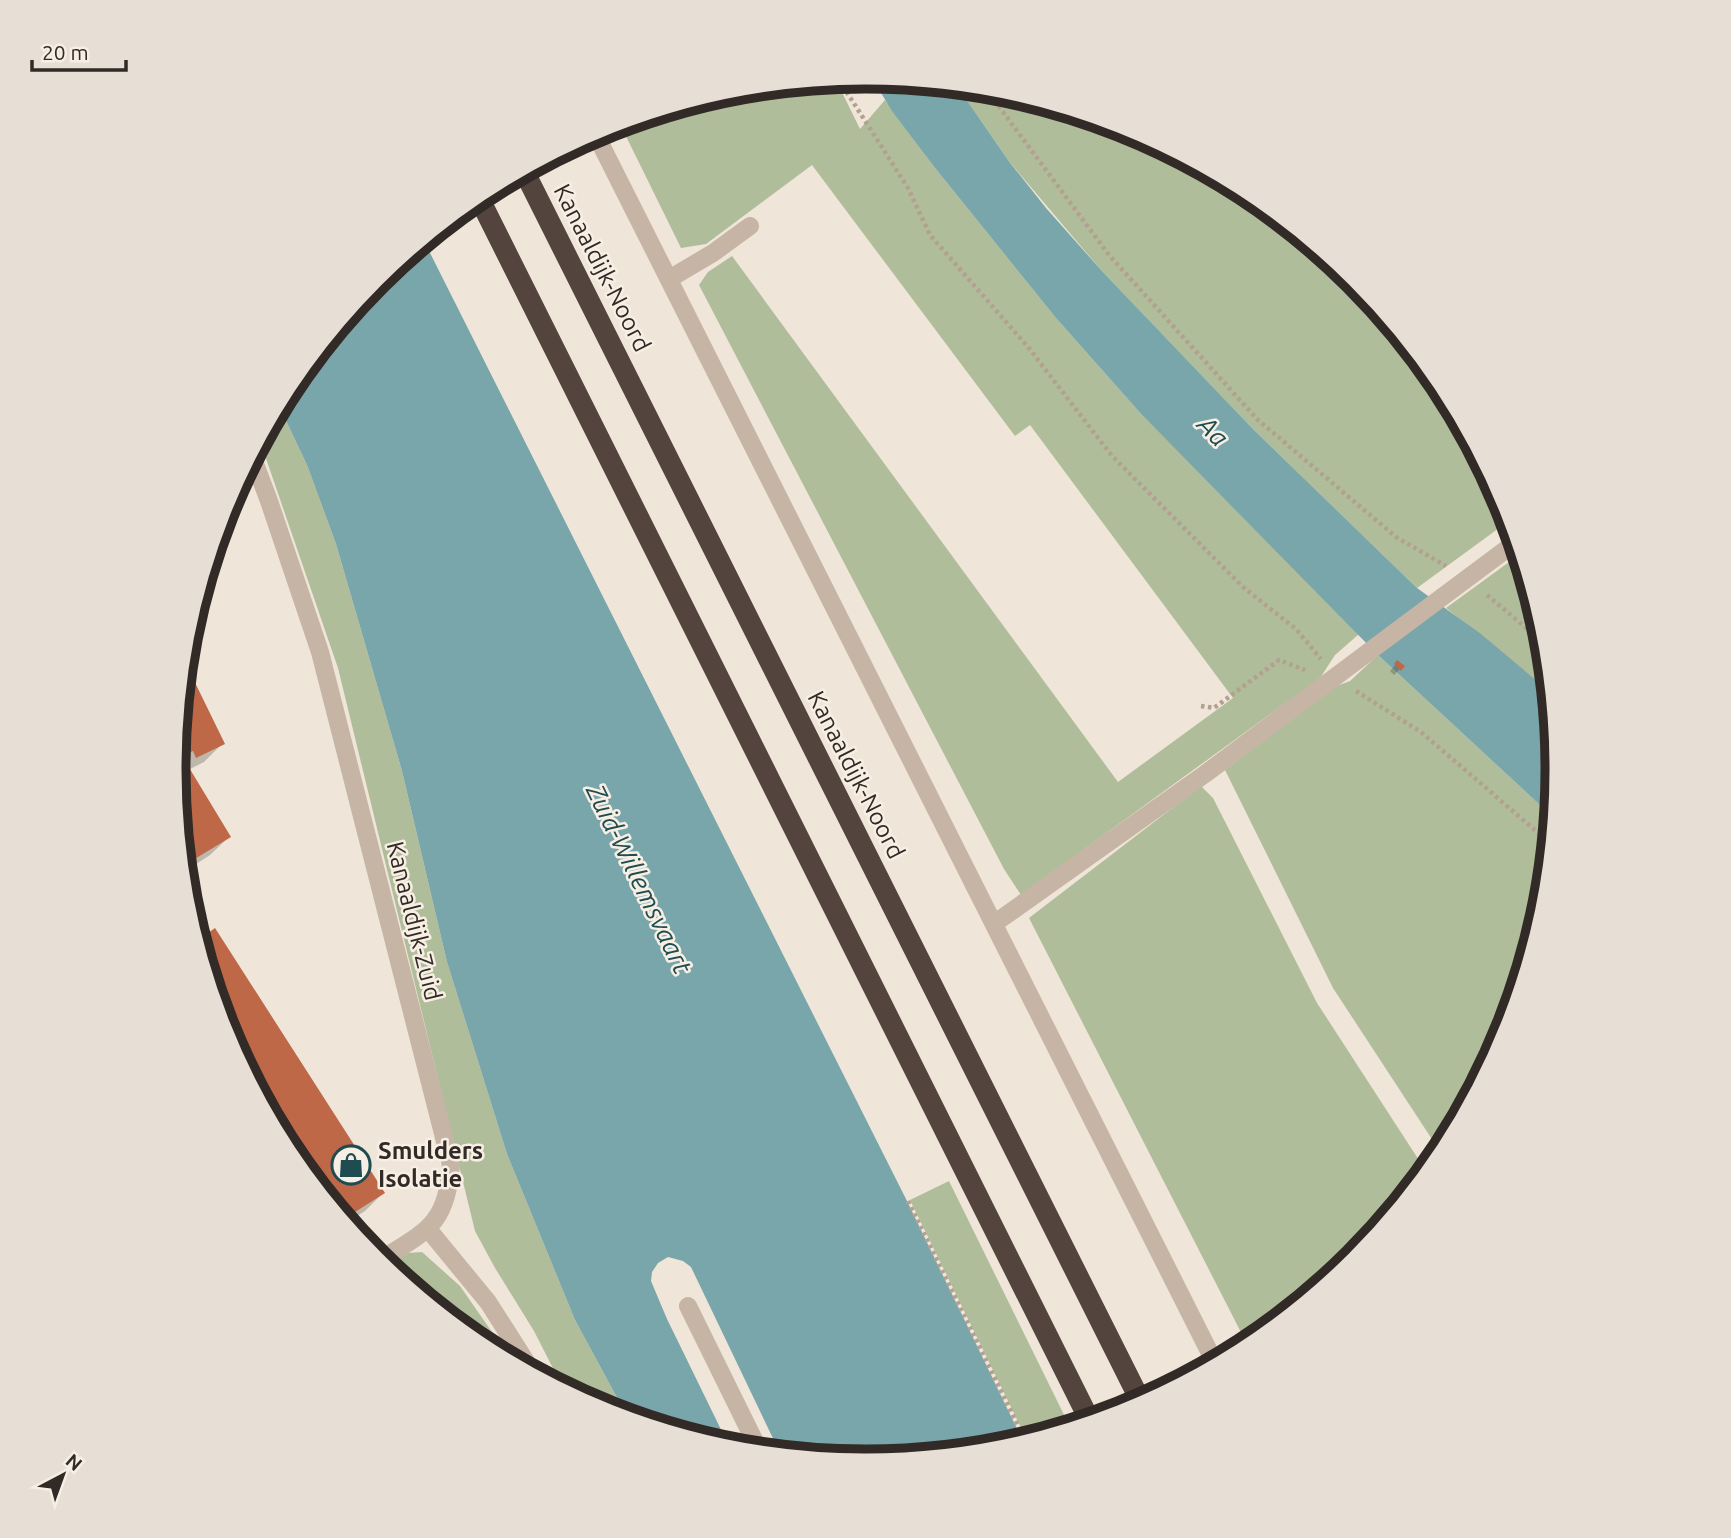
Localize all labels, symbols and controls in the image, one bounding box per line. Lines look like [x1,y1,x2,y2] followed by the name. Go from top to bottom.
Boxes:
[32,28,126,72] scale bar
[42,40,89,64] text: 20 m
[549,180,656,356] street label: Kanaaldijk-Noord
[1191,408,1234,452] water label: Aa
[803,687,910,863] street label: Kanaaldijk-Noord
[581,778,698,979] water label: Zuid-Willemsvaart
[382,839,447,1003] street label: Kanaaldijk-Zuid
[378,1137,483,1192] place label: Smulders Isolatie
[330,1144,372,1186] shop icon: Smulders Isolatie
[28,1440,98,1510] north arrow
[62,1449,87,1475] text: N

